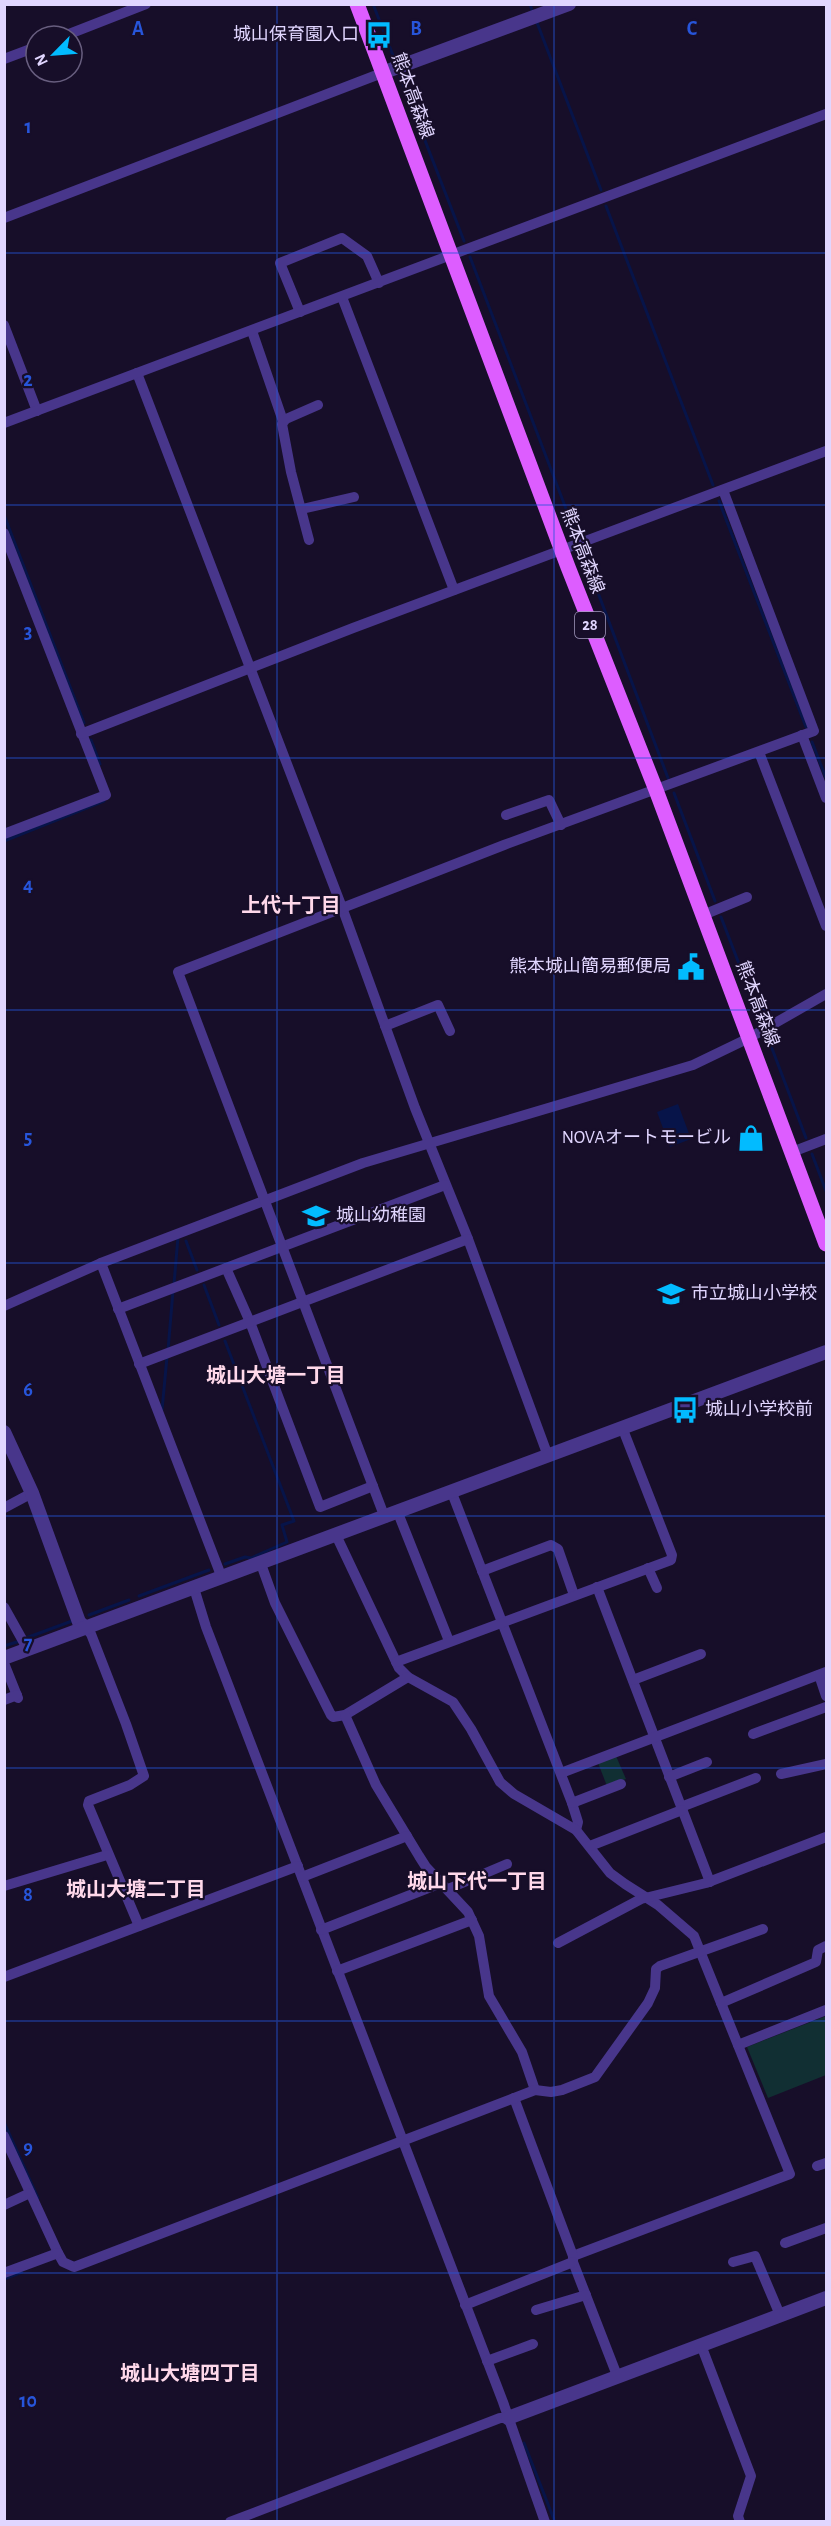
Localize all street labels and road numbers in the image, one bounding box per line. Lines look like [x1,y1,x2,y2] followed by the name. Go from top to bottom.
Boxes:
[388,50,438,141] street label: 熊本高森線
[557,505,608,596] street label: 熊本高森線
[575,612,605,638] road number: 28
[732,958,783,1049] street label: 熊本高森線

